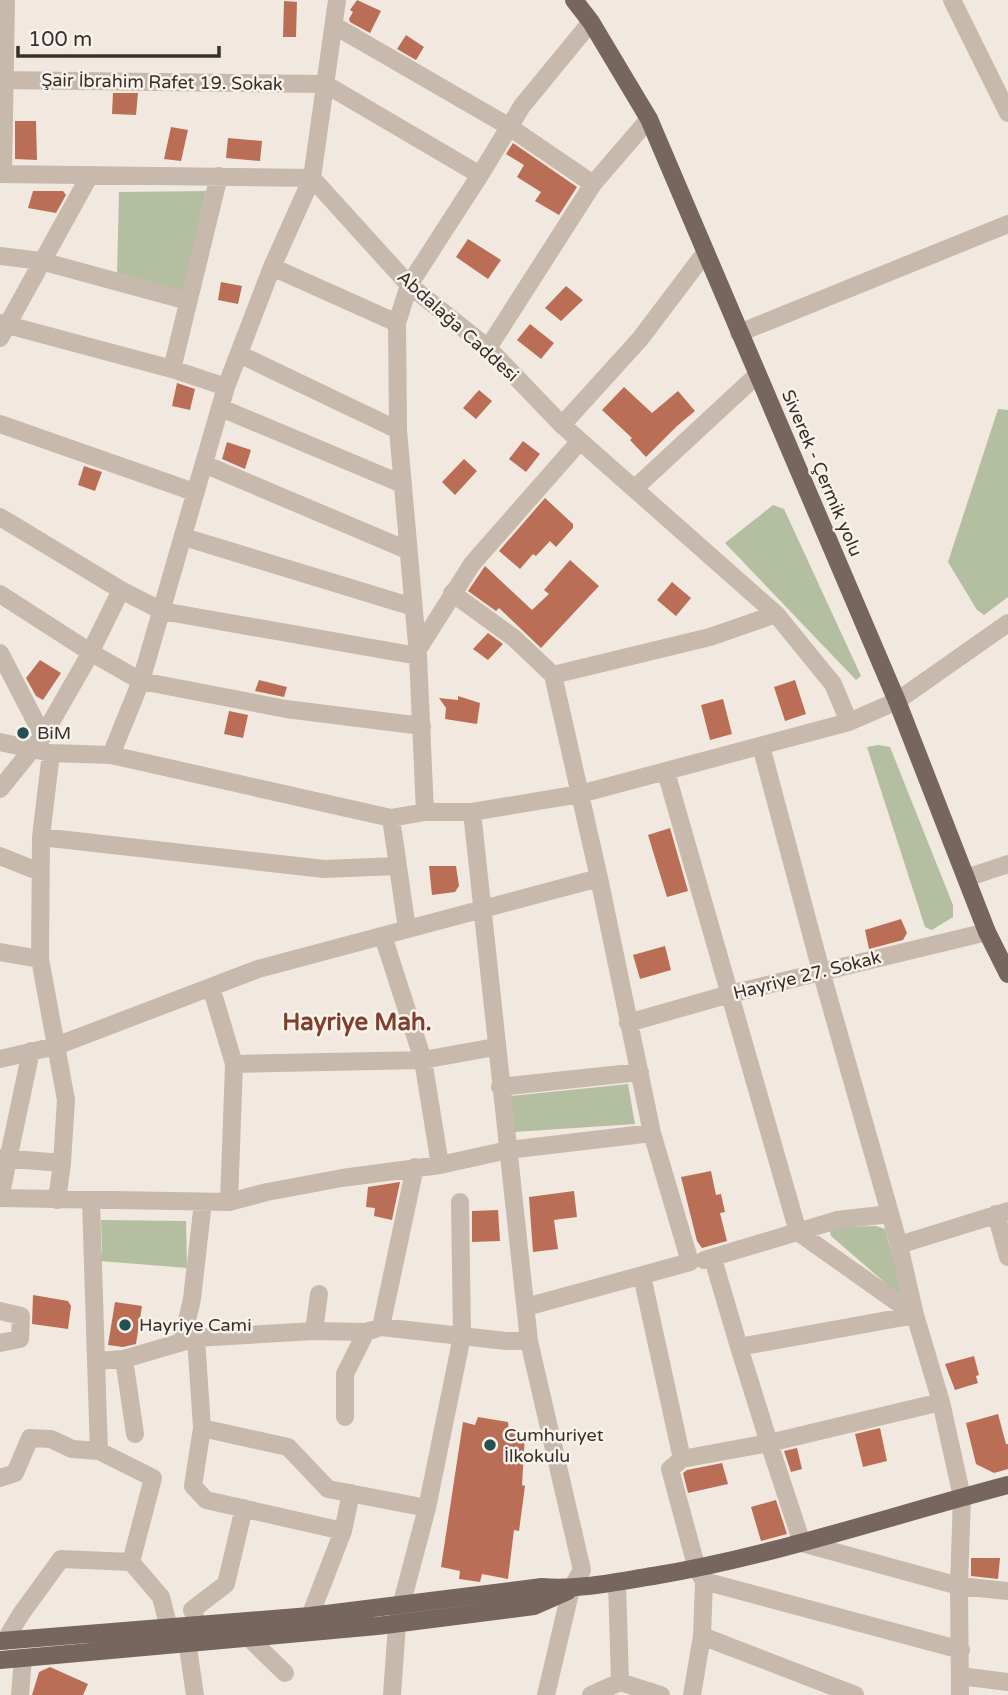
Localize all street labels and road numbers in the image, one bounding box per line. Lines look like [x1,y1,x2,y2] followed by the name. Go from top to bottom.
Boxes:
[41,69,283,95] street label: Şair İbrahim Rafet 19. Sokak
[393,266,523,386] street label: Abdalağa Caddesi
[777,386,867,560] street label: Siverek - Çermik yolu
[731,946,883,1004] street label: Hayriye 27. Sokak

